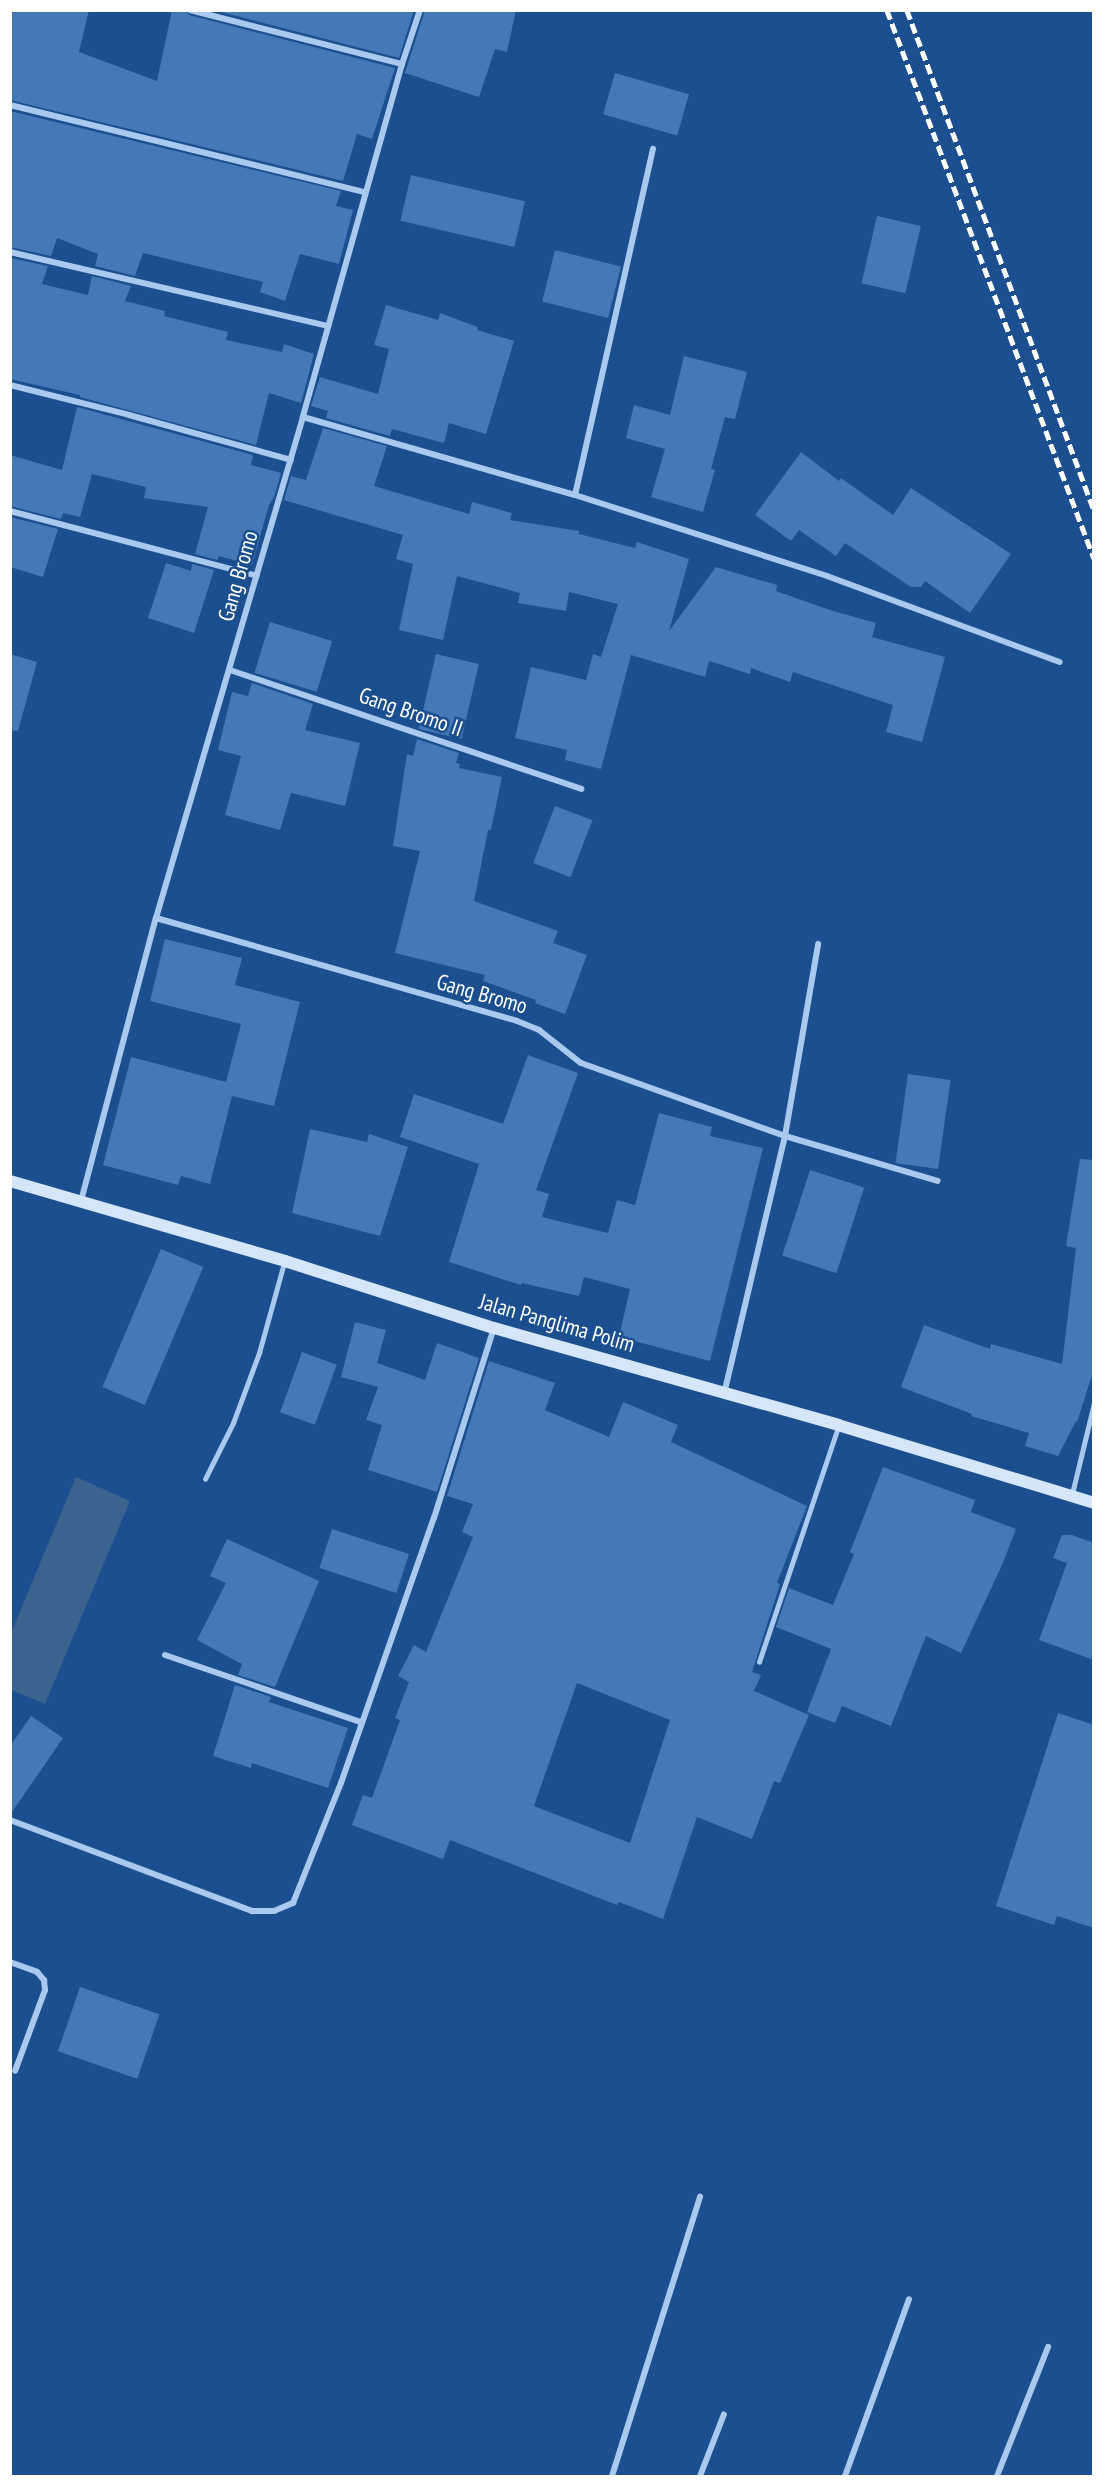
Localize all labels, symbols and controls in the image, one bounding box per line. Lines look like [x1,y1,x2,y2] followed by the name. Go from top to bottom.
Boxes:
[212,528,264,624] street label: Gang Bromo
[356,682,466,742] street label: Gang Bromo II
[434,968,530,1020] street label: Gang Bromo
[476,1288,638,1358] street label: Jalan Panglima Polim

